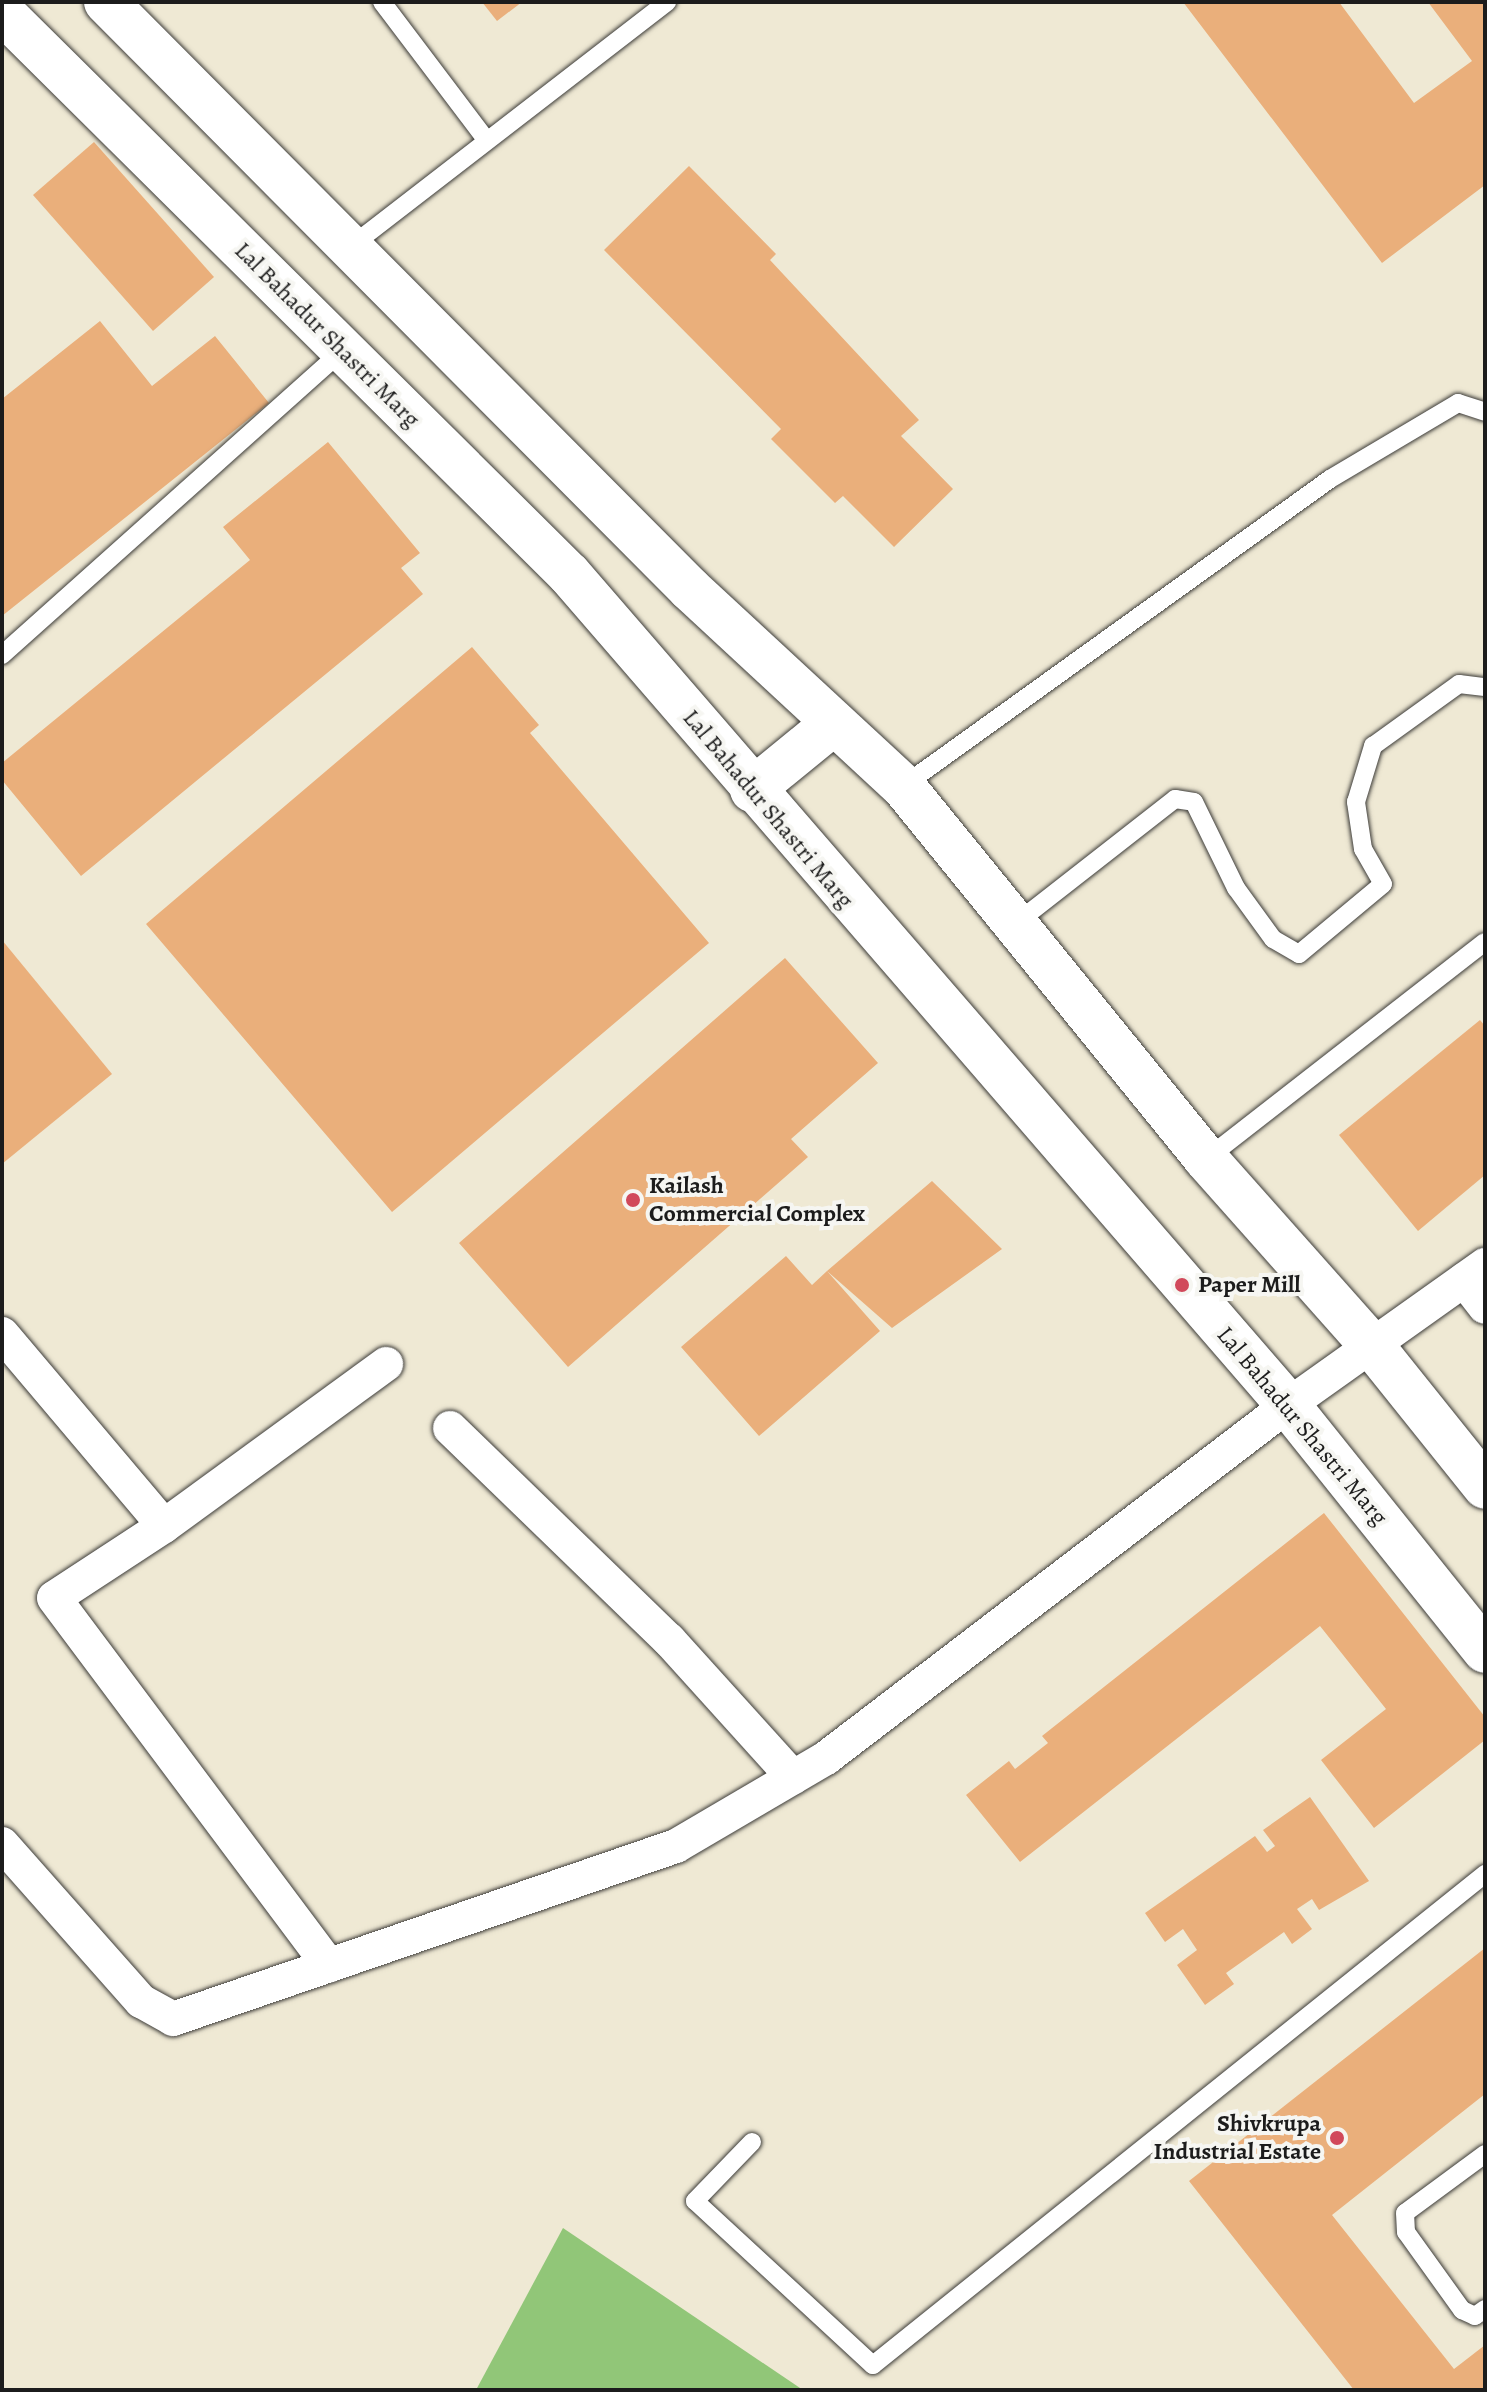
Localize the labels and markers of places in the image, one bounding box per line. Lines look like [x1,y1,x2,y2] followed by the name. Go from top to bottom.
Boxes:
[649,1172,865,1228] place label: Kailash Commercial Complex
[624,1191,642,1209] marker: Kailash Commercial Complex
[1198,1271,1301,1299] place label: Paper Mill
[1173,1276,1191,1294] marker: Paper Mill
[1153,2110,1321,2166] place label: Shivkrupa Industrial Estate
[1328,2129,1346,2147] marker: Shivkrupa Industrial Estate

